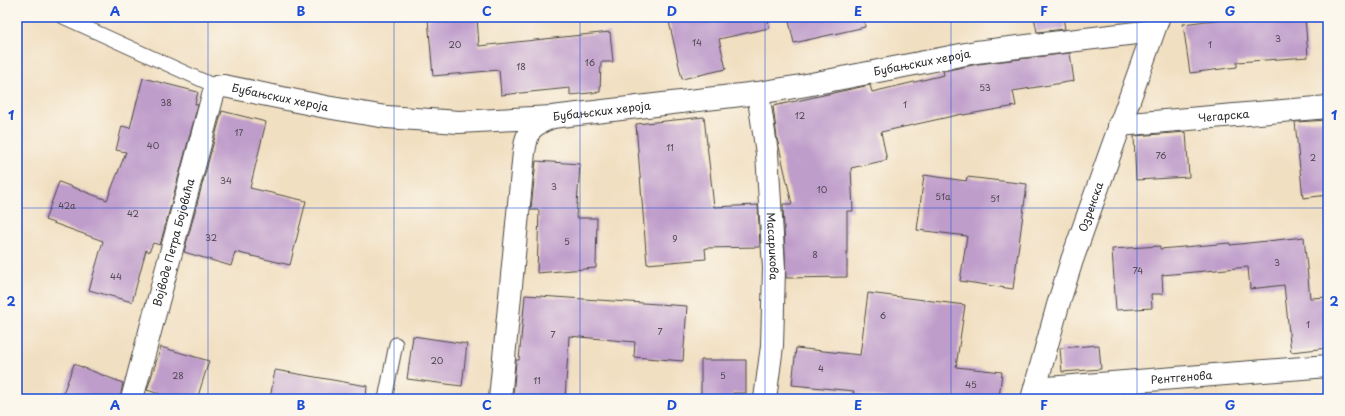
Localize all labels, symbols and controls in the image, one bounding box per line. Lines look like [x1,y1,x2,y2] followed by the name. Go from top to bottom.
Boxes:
[110,1,120,20] text: A
[297,1,306,20] text: B
[482,1,492,20] text: C
[667,1,677,20] text: D
[854,1,862,20] text: E
[1040,1,1048,20] text: F
[1225,1,1235,20] text: G
[1275,31,1281,45] house number: 3
[692,35,702,49] house number: 14
[449,37,462,51] house number: 20
[1208,37,1212,51] house number: 1
[872,44,972,80] street label: Бубањских хероја
[585,55,595,69] house number: 16
[516,59,526,73] house number: 18
[230,79,330,115] street label: Бубањских хероја
[979,80,991,94] house number: 53
[160,95,172,109] house number: 38
[552,97,652,125] street label: Бубањских хероја
[903,97,907,111] house number: 1
[8,105,14,124] text: 1
[1197,105,1250,126] street label: Чегарска
[1331,105,1337,124] text: 1
[795,108,805,122] house number: 12
[235,125,244,139] house number: 17
[147,138,160,152] house number: 40
[666,140,674,154] house number: 11
[1156,148,1166,162] house number: 76
[1310,150,1316,164] house number: 2
[220,173,232,187] house number: 34
[148,176,198,308] street label: Војводе Петра Бојовића
[551,179,557,193] house number: 3
[1074,179,1107,234] street label: Озренска
[817,182,828,196] house number: 10
[935,189,951,203] house number: 51a
[990,191,1000,205] house number: 51
[58,198,76,212] house number: 42a
[127,206,139,220] house number: 42
[763,212,783,280] street label: Масарикова
[205,230,217,244] house number: 32
[672,231,678,245] house number: 9
[564,234,570,248] house number: 5
[812,247,818,261] house number: 8
[1274,255,1280,269] house number: 3
[1133,263,1143,277] house number: 74
[110,269,122,283] house number: 44
[6,291,16,310] text: 2
[1329,291,1339,310] text: 2
[880,308,886,322] house number: 6
[1306,317,1310,331] house number: 1
[657,324,663,338] house number: 7
[550,327,556,341] house number: 7
[431,353,444,367] house number: 20
[818,361,824,375] house number: 4
[1150,366,1213,388] street label: Рентгенова
[172,368,184,382] house number: 28
[720,368,726,382] house number: 5
[533,373,541,387] house number: 11
[965,377,977,391] house number: 45
[110,395,120,414] text: A
[297,395,306,414] text: B
[482,395,492,414] text: C
[667,395,677,414] text: D
[854,395,862,414] text: E
[1040,395,1048,414] text: F
[1225,395,1235,414] text: G

